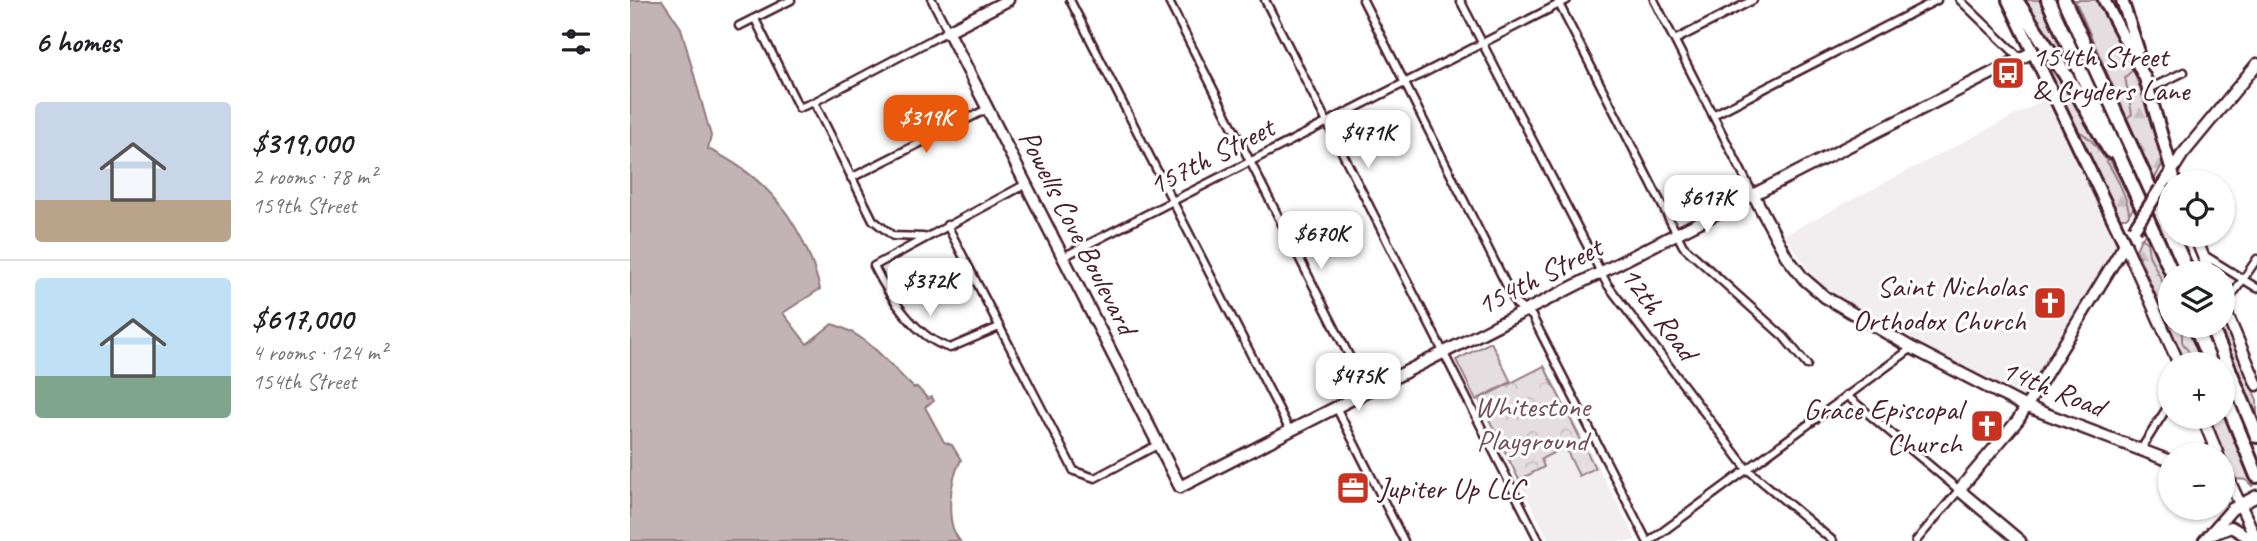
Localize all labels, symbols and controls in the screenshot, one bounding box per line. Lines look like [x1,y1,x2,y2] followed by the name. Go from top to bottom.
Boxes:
[35,23,120,61] text: 6 homes
[557,23,595,61] icon: filters
[2032,37,2192,109] place label: 154th Street & Cryders Lane
[1989,54,2027,92] bus stop icon: 154th Street & Cryders Lane
[877,96,975,155] pin: $319K
[900,103,952,132] text: $319K
[1142,107,1283,204] street label: 157th Street
[1319,110,1417,170] pin: $471K
[1342,118,1395,147] text: $471K
[1010,123,1148,344] street label: Powells Cove Boulevard
[252,124,352,162] text: $319,000
[91,130,175,214] icon: home
[252,162,376,191] text: 2 rooms · 78 m²
[2158,170,2235,520] map controls
[2158,170,2235,247] button: locate
[1658,176,1756,235] pin: $617K
[1680,183,1734,212] text: $617K
[252,191,356,220] text: 159th Street
[1272,212,1370,271] pin: $670K
[1294,219,1348,248] text: $670K
[1470,227,1611,324] street label: 154th Street
[881,258,979,318] pin: $372K
[1612,258,1709,371] street label: 12th Road
[2158,261,2235,338] button: layers
[904,266,957,295] text: $372K
[1852,267,2029,339] place label: Saint Nicholas Orthodox Church
[2031,284,2069,322] church icon: Saint Nicholas Orthodox Church
[252,300,353,338] text: $617,000
[91,306,175,390] icon: home
[252,338,387,367] text: 4 rooms · 124 m²
[1996,350,2114,427] street label: 14th Road
[2158,352,2235,429] button: +
[1309,354,1407,413] pin: $475K
[1332,361,1384,390] text: $475K
[252,367,356,396] text: 154th Street
[1474,387,1592,459] park label: Whitestone Playground
[1803,390,1967,462] place label: Grace Episcopal Church
[1968,407,2006,445] church icon: Grace Episcopal Church
[2158,443,2235,520] button: −
[1334,469,1372,507] office icon: Jupiter Up LLC
[1376,469,1528,507] place label: Jupiter Up LLC

